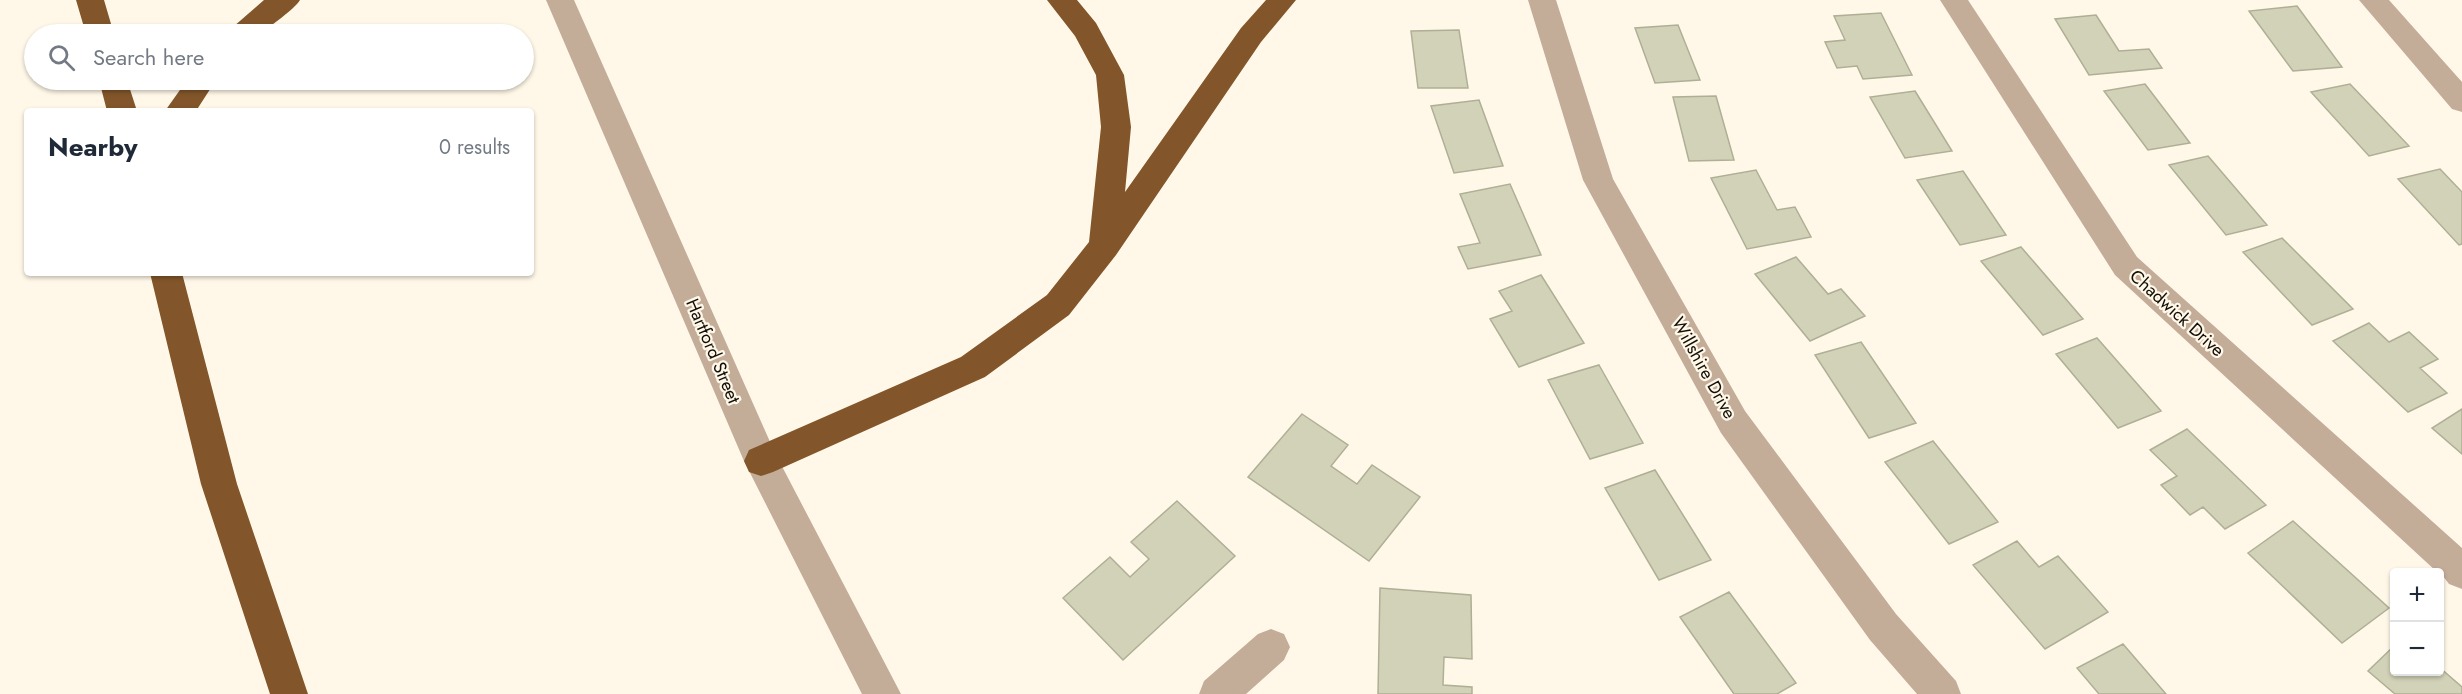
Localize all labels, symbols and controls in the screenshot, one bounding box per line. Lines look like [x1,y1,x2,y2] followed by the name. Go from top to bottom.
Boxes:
[24,24,534,90] search box
[45,41,78,74] icon: search
[93,41,204,73] text: Search here
[48,128,137,166] text: Nearby
[439,133,510,162] text: 0 results
[2124,263,2230,363] street label: Chadwick Drive
[679,294,747,408] street label: Hartford Street
[1665,312,1743,424] street label: Willshire Drive
[2390,568,2444,676] map controls
[2390,568,2444,622] button: +
[2390,622,2444,676] button: −

